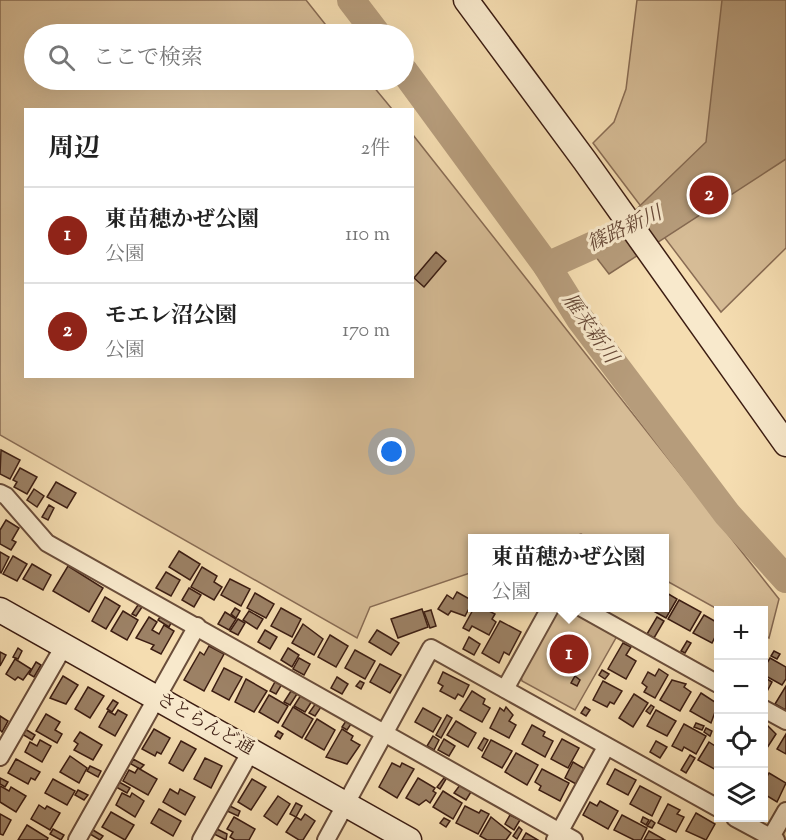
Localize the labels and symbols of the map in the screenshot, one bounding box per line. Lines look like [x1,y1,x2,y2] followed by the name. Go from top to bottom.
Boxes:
[690,172,728,218] pin: 2
[583,199,669,260] water label: 篠路新川
[554,288,625,372] water label: 雁来新川
[377,437,406,466] your location
[550,632,588,676] pin: 1
[151,687,259,763] street label: さとらんど通

